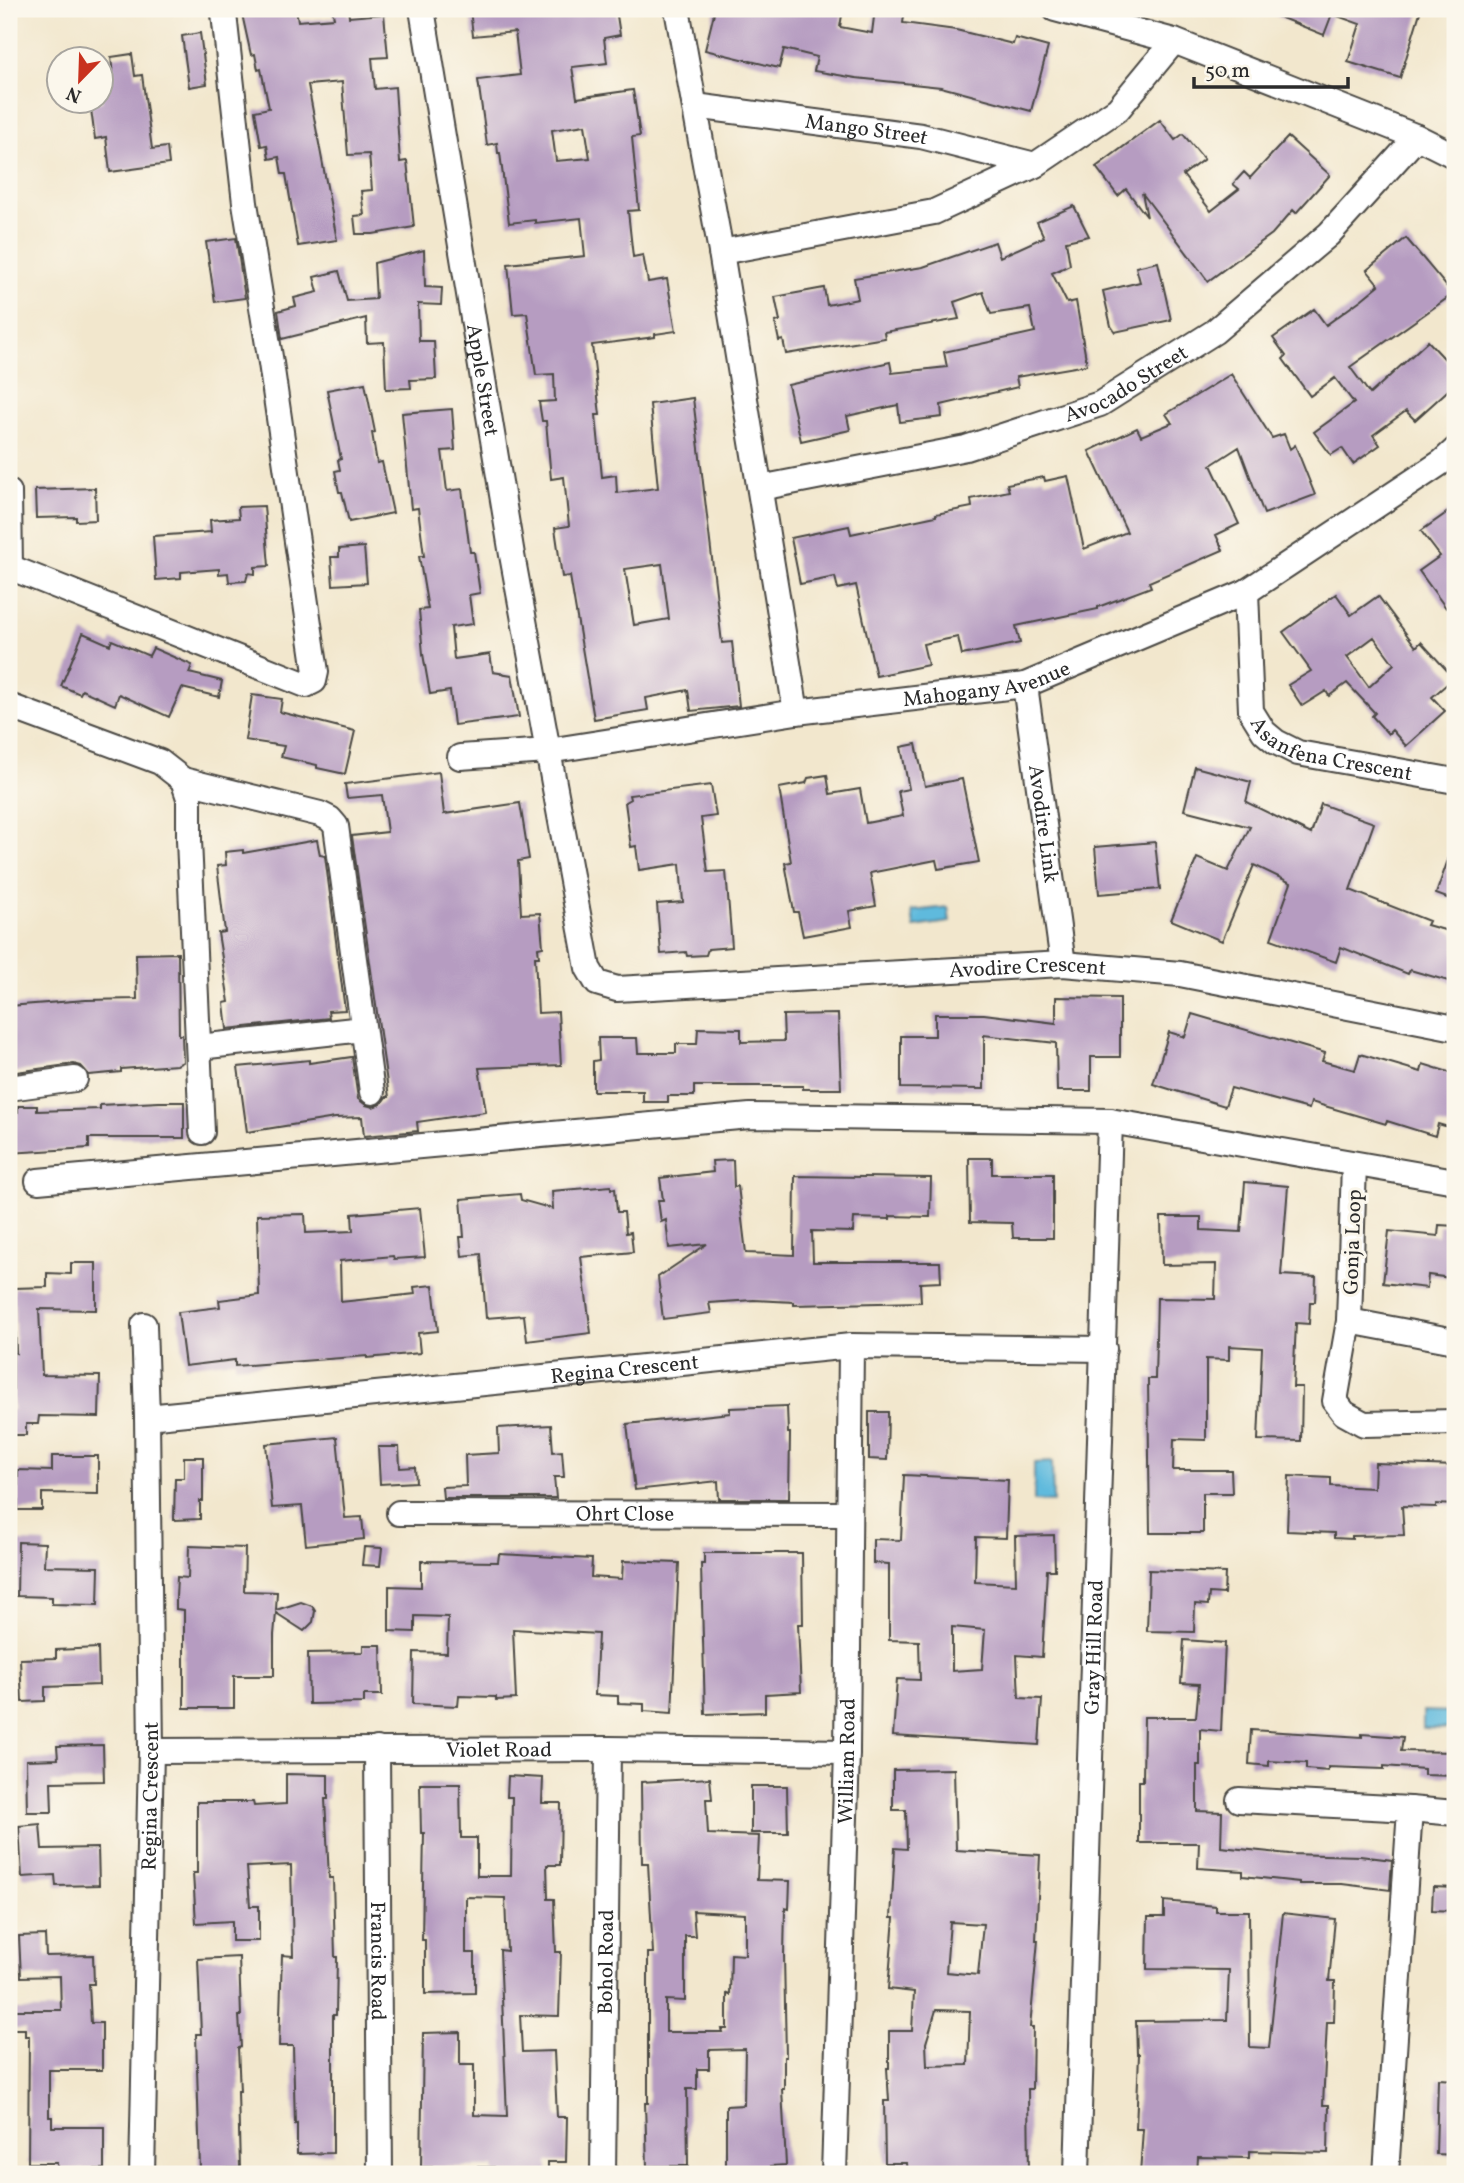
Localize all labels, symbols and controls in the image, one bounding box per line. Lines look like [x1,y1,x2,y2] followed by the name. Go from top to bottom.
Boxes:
[46,46,116,116] north arrow
[1194,46,1348,90] scale bar
[1205,57,1250,86] text: 50 m
[63,79,86,108] text: N
[803,108,931,153] street label: Mango Street
[458,322,505,439] street label: Apple Street
[1061,339,1194,431] street label: Avocado Street
[901,655,1075,715] street label: Mahogany Avenue
[1242,712,1414,789] street label: Asanfena Crescent
[1020,763,1065,885] street label: Avodire Link
[948,951,1107,986] street label: Avodire Crescent
[1337,1189,1370,1295] street label: Gonja Loop
[549,1348,700,1392] street label: Regina Crescent
[576,1500,674,1530] street label: Ohrt Close
[1078,1579,1112,1715] street label: Gray Hill Road
[832,1698,864,1825] street label: William Road
[135,1721,167,1871] street label: Regina Crescent
[446,1736,552,1766] street label: Violet Road
[362,1901,392,2021] street label: Francis Road
[592,1909,622,2015] street label: Bohol Road

